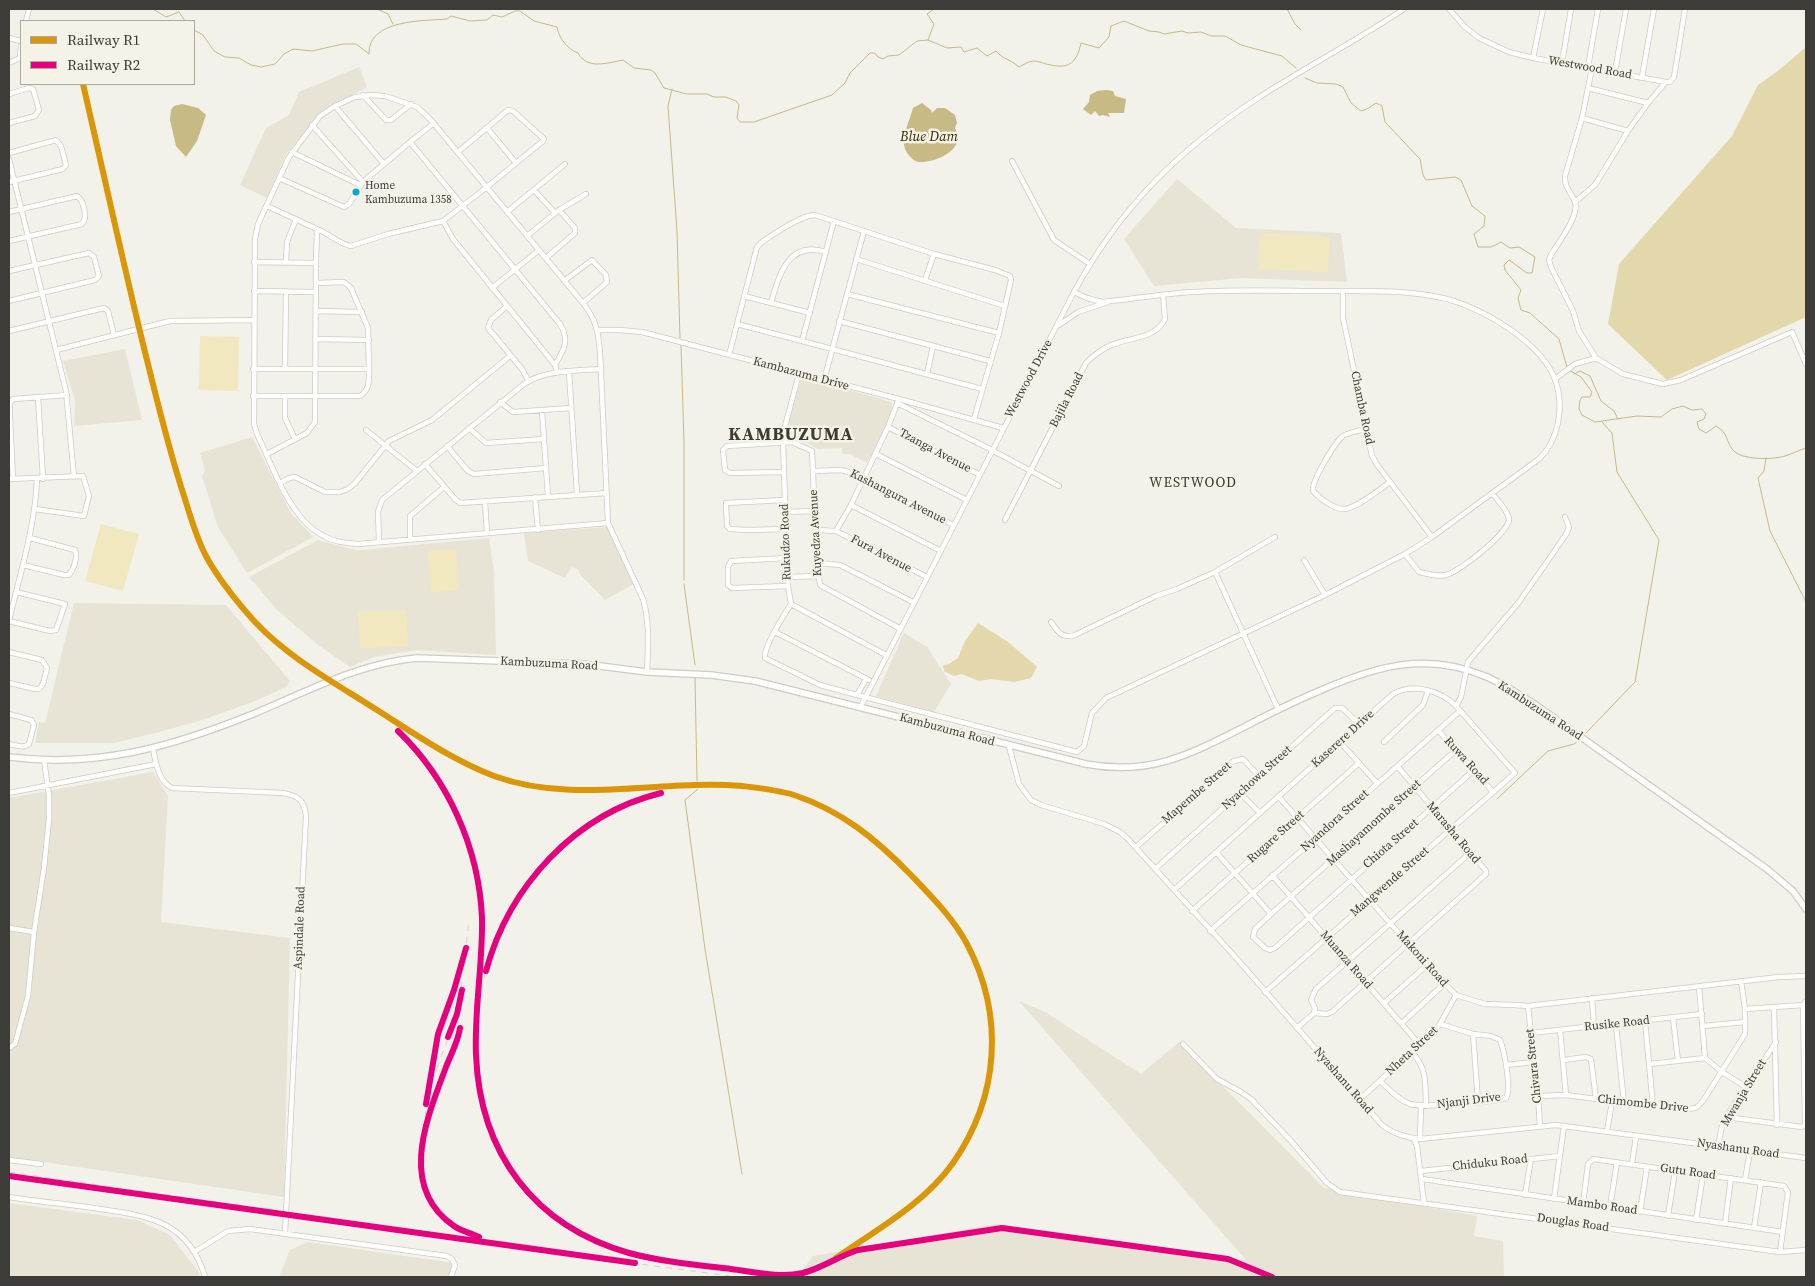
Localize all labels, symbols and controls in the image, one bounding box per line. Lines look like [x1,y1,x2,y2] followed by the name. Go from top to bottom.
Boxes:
[20,20,195,85] legend
[67,29,140,50] text: Railway R1
[67,54,140,75] text: Railway R2
[1547,54,1633,82] street label: Westwood Road
[900,129,958,145] water label: Blue Dam
[365,179,452,205] place label: Home Kambuzuma 1358
[351,187,361,197] marker: Home Kambuzuma 1358
[1002,337,1056,421] street label: Westwood Drive
[751,354,851,394] street label: Kambazuma Drive
[1047,370,1087,430] street label: Bajila Road
[1347,370,1377,446] street label: Chamba Road
[727,424,855,446] district label: KAMBUZUMA
[896,426,974,476] street label: Tzanga Avenue
[847,467,949,527] street label: Kashangura Avenue
[1148,475,1238,491] district label: WESTWOOD
[807,489,825,577] street label: Kuyedza Avenue
[777,503,795,581] street label: Rukudzo Road
[848,532,914,576] street label: Fura Avenue
[500,654,598,674] street label: Kambuzuma Road
[1495,678,1585,744] street label: Kambuzuma Road
[1309,707,1377,771] street label: Kaserere Drive
[898,710,996,750] street label: Kambuzuma Road
[1441,734,1491,788] street label: Ruwa Road
[1219,743,1295,813] street label: Nyachowa Street
[1159,759,1235,827] street label: Mapembe Street
[1324,777,1424,869] street label: Mashayamombe Street
[1298,787,1372,855] street label: Nyandora Street
[1423,799,1483,867] street label: Marasha Road
[1245,808,1307,866] street label: Rugare Street
[1360,816,1422,872] street label: Chiota Street
[1348,844,1432,920] street label: Mangwende Street
[291,886,309,970] street label: Aspindale Road
[1317,928,1375,992] street label: Muanza Road
[1393,928,1451,990] street label: Makoni Road
[1583,1013,1651,1035] street label: Rusike Road
[1383,1023,1441,1079] street label: Nheta Street
[1523,1028,1545,1104] street label: Chivara Street
[1310,1045,1376,1117] street label: Nyashanu Road
[1718,1057,1770,1129] street label: Mwanja Street
[1436,1090,1502,1112] street label: Njanji Drive
[1597,1092,1689,1116] street label: Chimombe Drive
[1696,1136,1780,1162] street label: Nyashanu Road
[1452,1152,1528,1174] street label: Chiduku Road
[1659,1161,1717,1183] street label: Gutu Road
[1566,1194,1638,1218] street label: Mambo Road
[1536,1211,1610,1235] street label: Douglas Road

